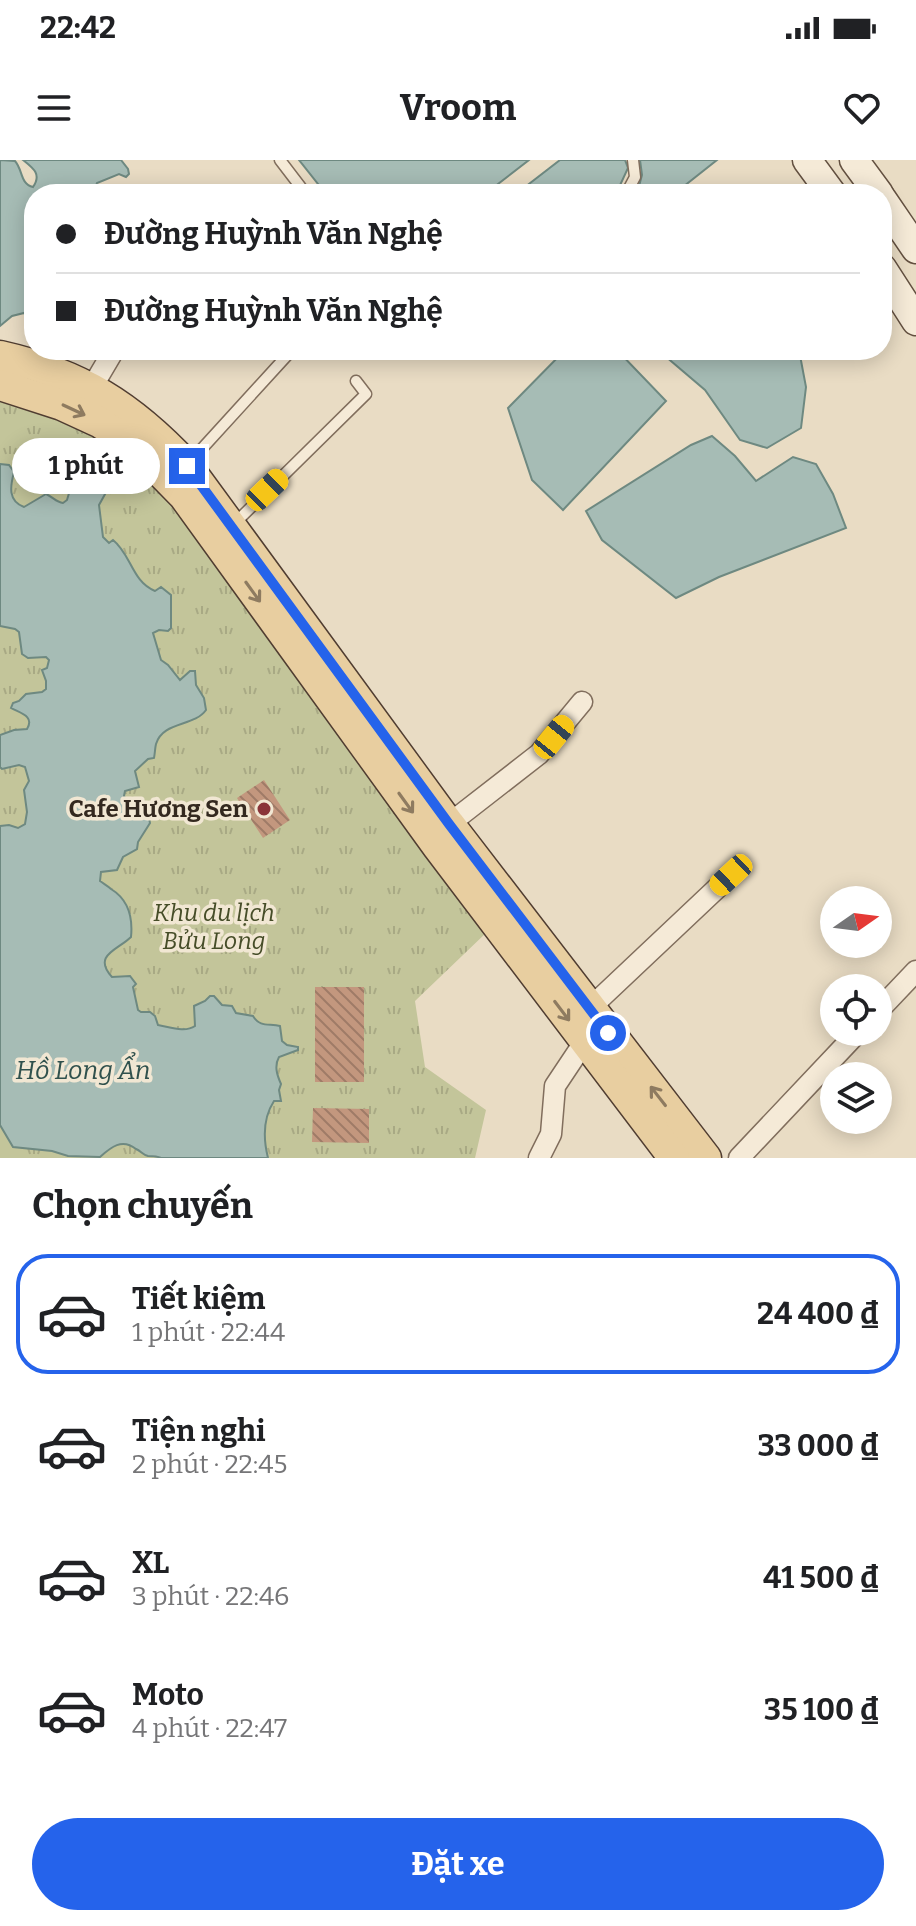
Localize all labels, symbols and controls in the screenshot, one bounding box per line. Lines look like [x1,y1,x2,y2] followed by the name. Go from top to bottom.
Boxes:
[40,10,116,46] text: 22:42
[32,86,76,130] icon: menu
[400,86,516,130] text: Vroom
[840,86,884,130] icon: heart
[104,216,443,252] text: Đường Huỳnh Văn Nghệ
[104,293,443,329] text: Đường Huỳnh Văn Nghệ
[61,404,85,419] one-way arrow
[11,438,159,494] callout: 1 phút
[169,448,205,484] route end
[49,450,123,481] text: 1 phút
[241,465,293,515] car
[245,581,262,603] one-way arrow
[530,711,578,763] car
[397,792,414,813] one-way arrow
[69,795,249,823] place label: Cafe Hương Sen
[255,800,273,818] marker: Cafe Hương Sen
[705,850,757,900] car
[820,886,892,958] north arrow
[820,886,892,1134] map controls
[153,899,275,955] park label: Khu du lịch Bửu Long
[820,974,892,1046] button: locate
[554,1000,571,1021] one-way arrow
[590,1015,626,1051] route start
[15,1052,151,1086] water label: Hồ Long Ẩn
[820,1062,892,1134] button: layers
[650,1086,667,1108] one-way arrow
[32,1184,253,1228] text: Chọn chuyến
[36,1278,108,1350] icon: car
[132,1281,265,1317] text: Tiết kiệm
[757,1296,880,1332] text: 24 400 ₫
[132,1317,285,1348] text: 1 phút · 22:44
[36,1410,108,1482] icon: car
[132,1413,266,1449] text: Tiện nghi
[757,1428,880,1464] text: 33 000 ₫
[132,1449,287,1480] text: 2 phút · 22:45
[36,1542,108,1614] icon: car
[132,1545,169,1581] text: XL
[763,1560,880,1596] text: 41 500 ₫
[132,1581,289,1612] text: 3 phút · 22:46
[36,1674,108,1746] icon: car
[132,1677,204,1713] text: Moto
[764,1692,880,1728] text: 35 100 ₫
[132,1713,287,1744] text: 4 phút · 22:47
[32,1818,884,1910] button: Đặt xe

